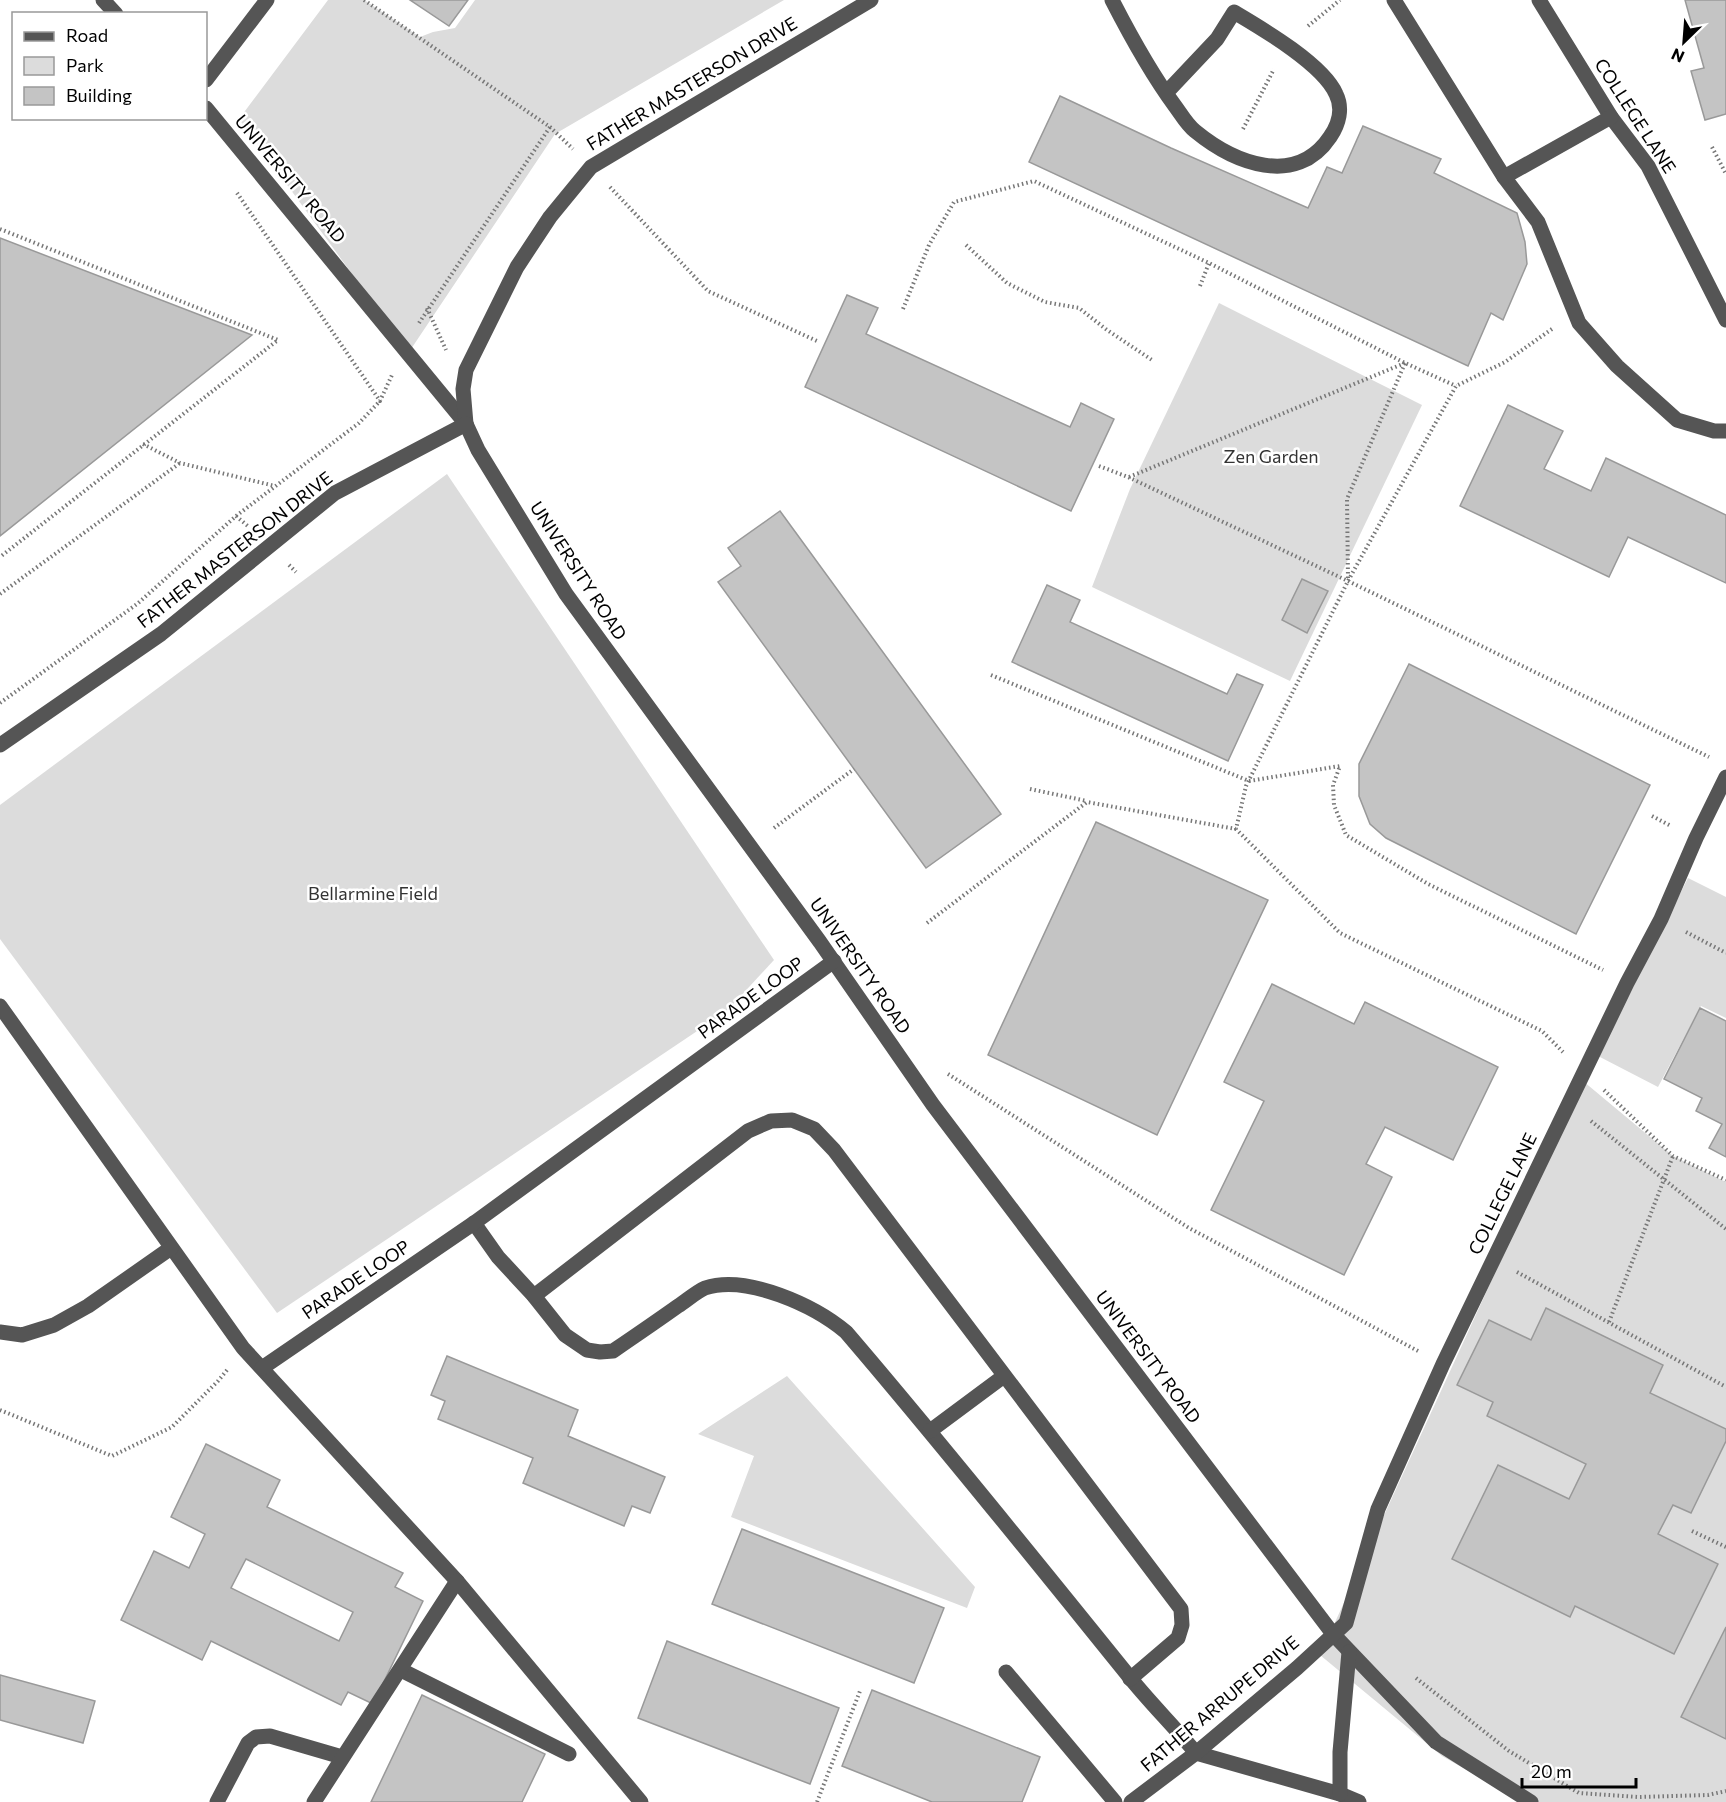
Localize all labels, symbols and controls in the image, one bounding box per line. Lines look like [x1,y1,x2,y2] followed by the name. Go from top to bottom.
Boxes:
[582,11,801,155] street label: FATHER MASTERSON DRIVE
[12,12,207,120] legend
[1654,12,1714,72] north arrow
[66,24,108,46] text: Road
[66,54,104,76] text: Park
[1590,55,1680,177] street label: COLLEGE LANE
[66,84,132,106] text: Building
[231,110,351,247] street label: UNIVERSITY ROAD
[1223,445,1319,467] park label: Zen Garden
[132,466,336,632] street label: FATHER MASTERSON DRIVE
[526,497,632,644] street label: UNIVERSITY ROAD
[308,882,438,904] park label: Bellarmine Field
[806,893,916,1038] street label: UNIVERSITY ROAD
[693,951,808,1043] street label: PARADE LOOP
[1463,1129,1541,1258] street label: COLLEGE LANE
[297,1235,414,1323] street label: PARADE LOOP
[1092,1286,1206,1427] street label: UNIVERSITY ROAD
[1136,1631,1303,1776] street label: FATHER ARRUPE DRIVE
[1522,1751,1636,1789] scale bar
[1531,1760,1572,1782] text: 20 m

